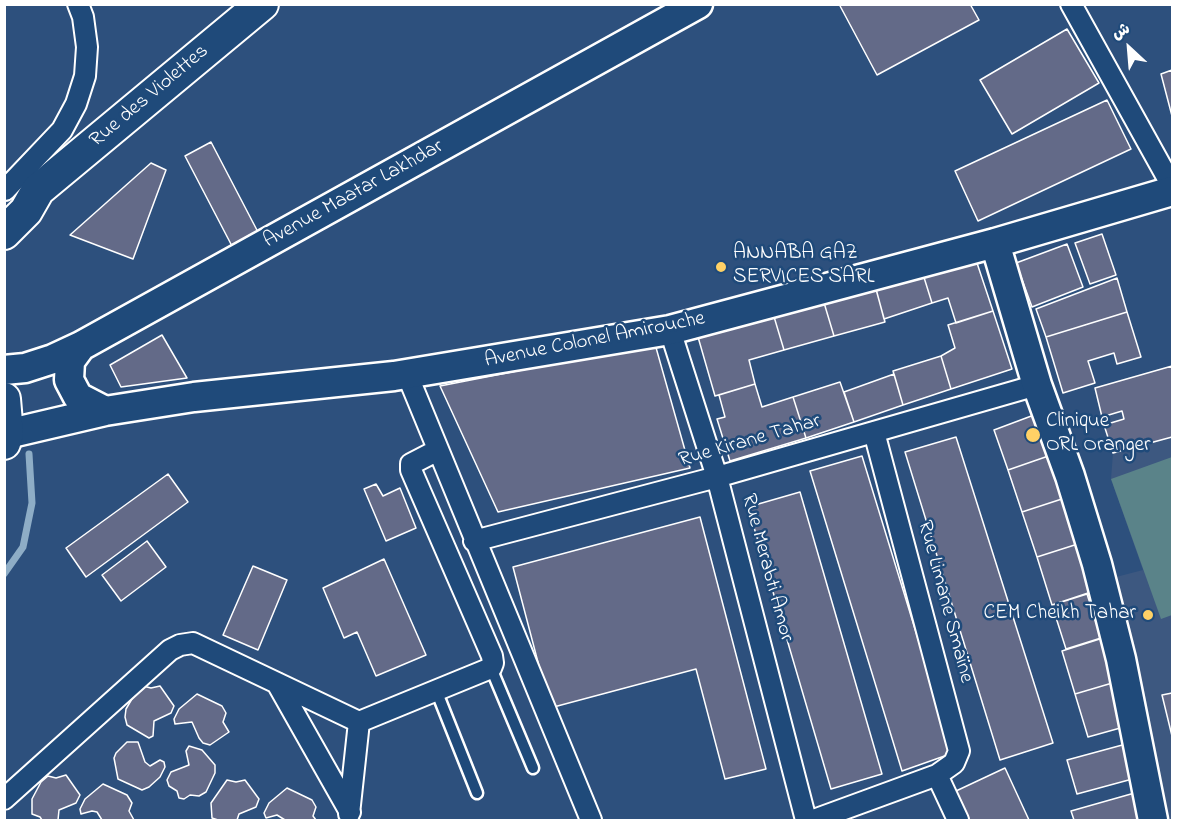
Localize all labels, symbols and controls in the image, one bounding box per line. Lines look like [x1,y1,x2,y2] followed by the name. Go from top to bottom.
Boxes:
[1108,17,1134,46] text: ش
[1099,18,1159,78] north arrow
[85,40,215,154] street label: Rue des Violettes
[260,135,448,255] street label: Avenue Maatar Lakhdar
[733,242,874,292] place label: ANNABA GAZ SERVICES SARL
[714,260,728,274] marker: ANNABA GAZ SERVICES SARL
[483,307,707,375] street label: Avenue Colonel Amirouche
[676,410,824,474] street label: Rue Kirane Tahar
[1046,410,1151,460] place label: Clinique ORL Oranger
[1024,426,1042,444] marker: Clinique ORL Oranger
[734,491,798,645] street label: Rue Merabti Amor
[910,518,978,686] street label: Rue Limane Smaïne
[983,602,1136,628] place label: CEM Cheikh Tahar
[1141,608,1155,622] marker: CEM Cheikh Tahar

